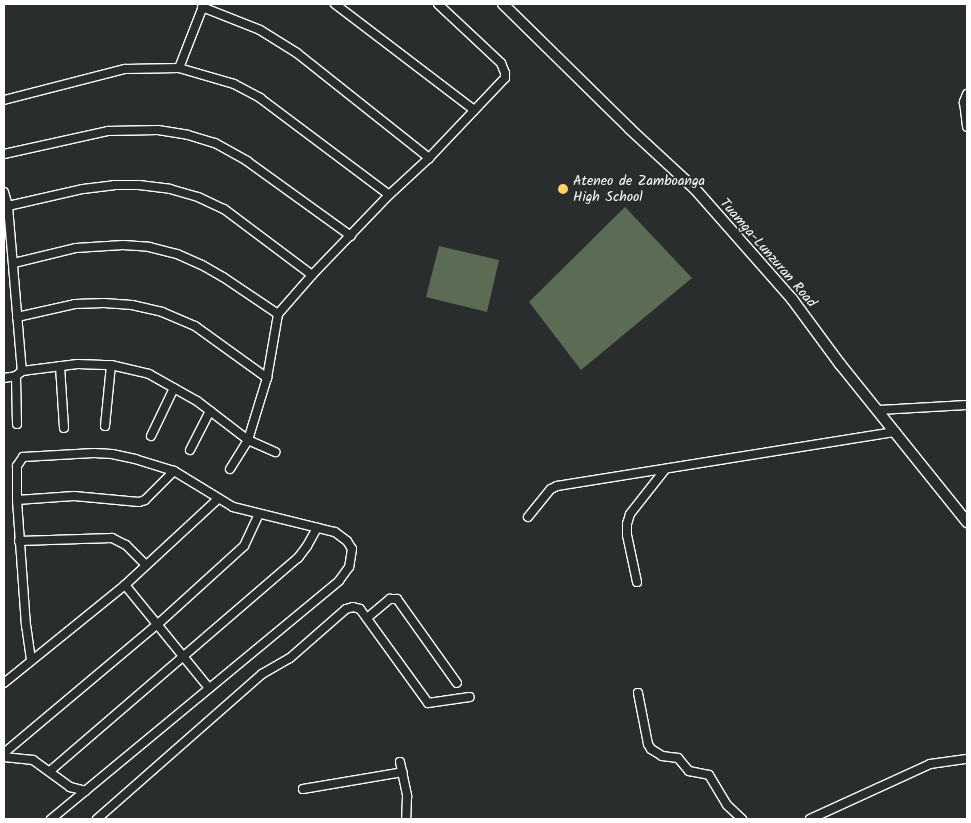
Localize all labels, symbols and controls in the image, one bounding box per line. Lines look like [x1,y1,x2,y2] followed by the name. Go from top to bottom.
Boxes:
[573,173,705,206] place label: Ateneo de Zamboanga High School
[557,183,569,195] marker: Ateneo de Zamboanga High School
[716,195,820,311] street label: Tuamga-Lunzuran Road

